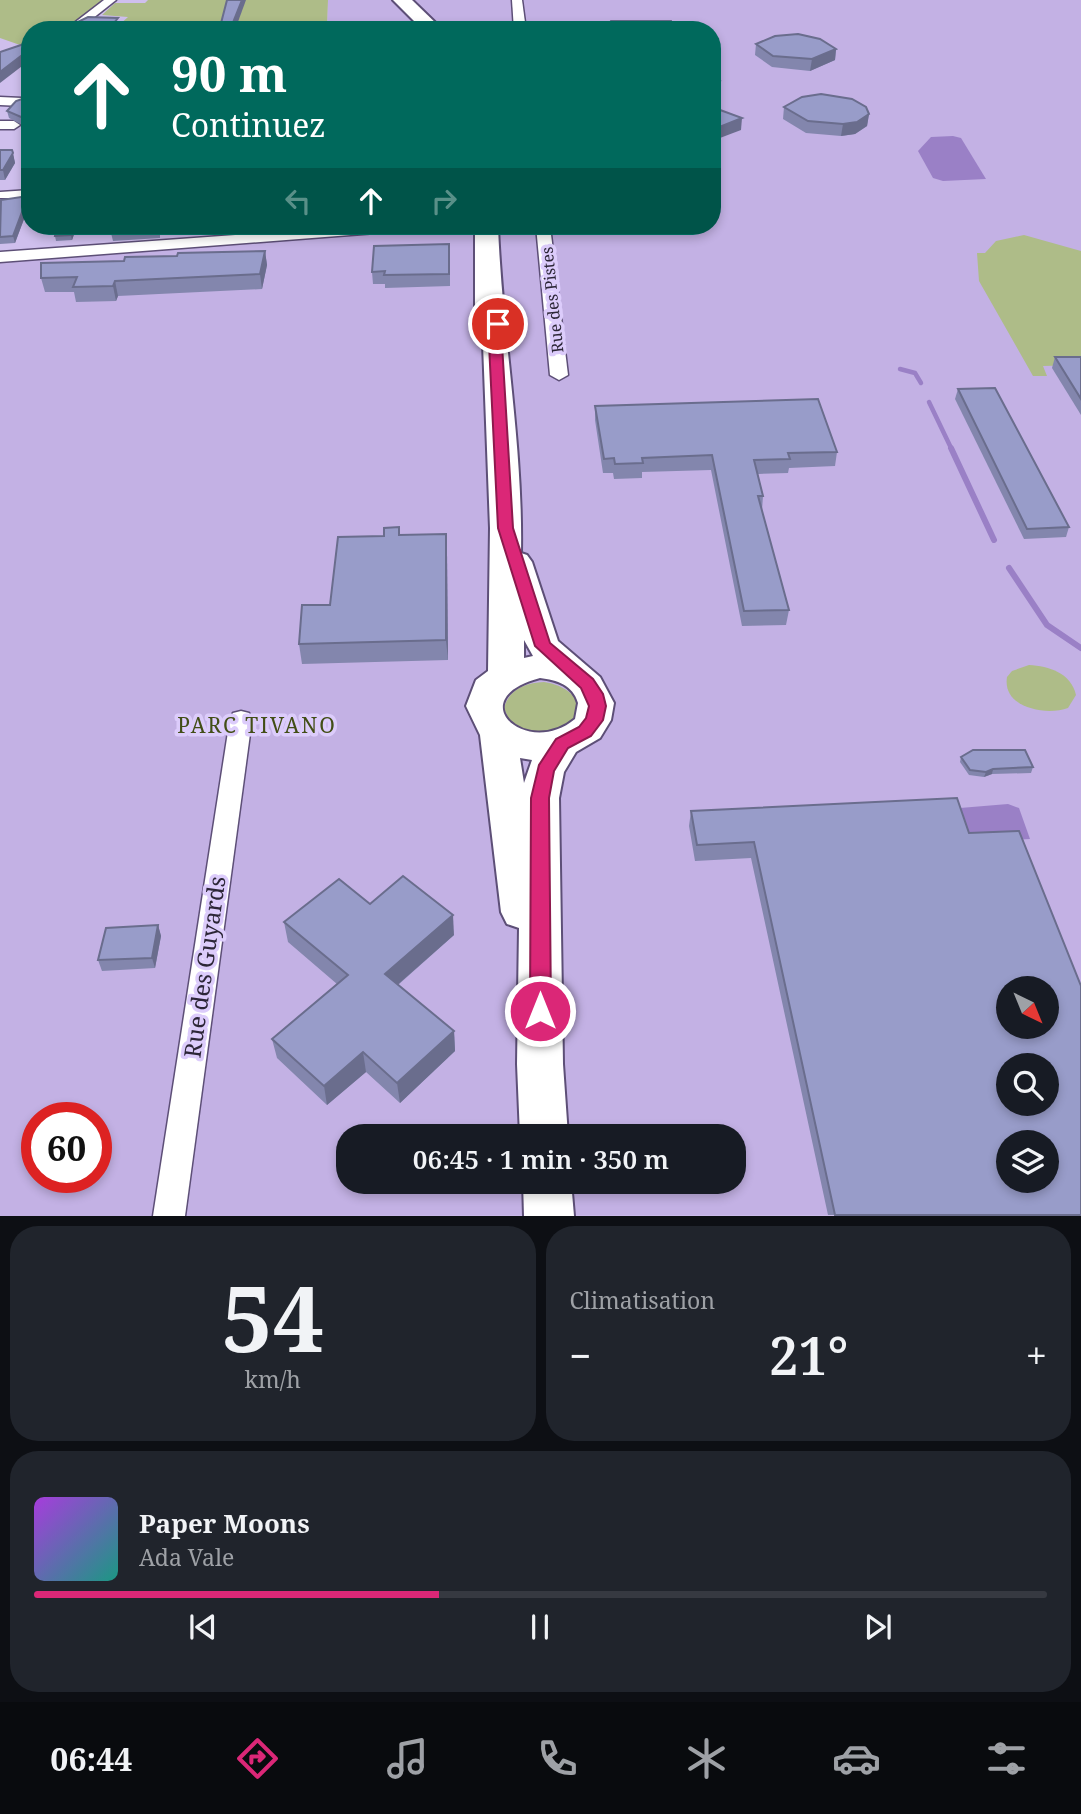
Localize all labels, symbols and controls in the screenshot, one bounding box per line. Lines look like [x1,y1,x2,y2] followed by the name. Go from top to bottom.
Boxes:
[171,40,287,106] text: 90 m
[56,49,147,140] icon: ahead
[171,103,326,146] text: Continuez
[279,182,317,220] icon: left
[352,182,390,220] icon: ahead
[425,182,463,220] icon: right
[535,246,569,354] street label: Rue des Pistes
[468,294,528,354] pin
[479,305,517,343] icon: arrive
[177,711,337,739] district label: PARC TIVANO
[175,874,233,1060] street label: Rue des Guyards
[503,974,577,1048] position arrow
[996,976,1059,1040] north arrow
[996,976,1059,1193] map controls
[996,1053,1059,1116] button: search
[21,1102,112,1193] speed limit sign: 60
[996,1130,1059,1193] button: layers
[413,1141,669,1177] text: 06:45 · 1 min · 350 m
[221,1255,324,1379] text: 54
[570,1284,715,1316] text: Climatisation
[769,1319,848,1390] text: 21°
[570,1329,592,1381] text: −
[1026,1329,1047,1381] text: +
[245,1363,301,1395] text: km/h
[139,1505,310,1541] text: Paper Moons
[139,1541,234,1573] text: Ada Vale
[184,1608,222,1646] icon: previous
[521,1608,559,1646] icon: pause
[859,1608,897,1646] icon: next
[233,1734,282,1783] icon: directions
[383,1734,432,1783] icon: music
[533,1734,582,1783] icon: phone
[682,1734,731,1783] icon: climate
[832,1734,881,1783] icon: car
[982,1734,1031,1783] icon: filters
[50,1737,132,1780] text: 06:44

